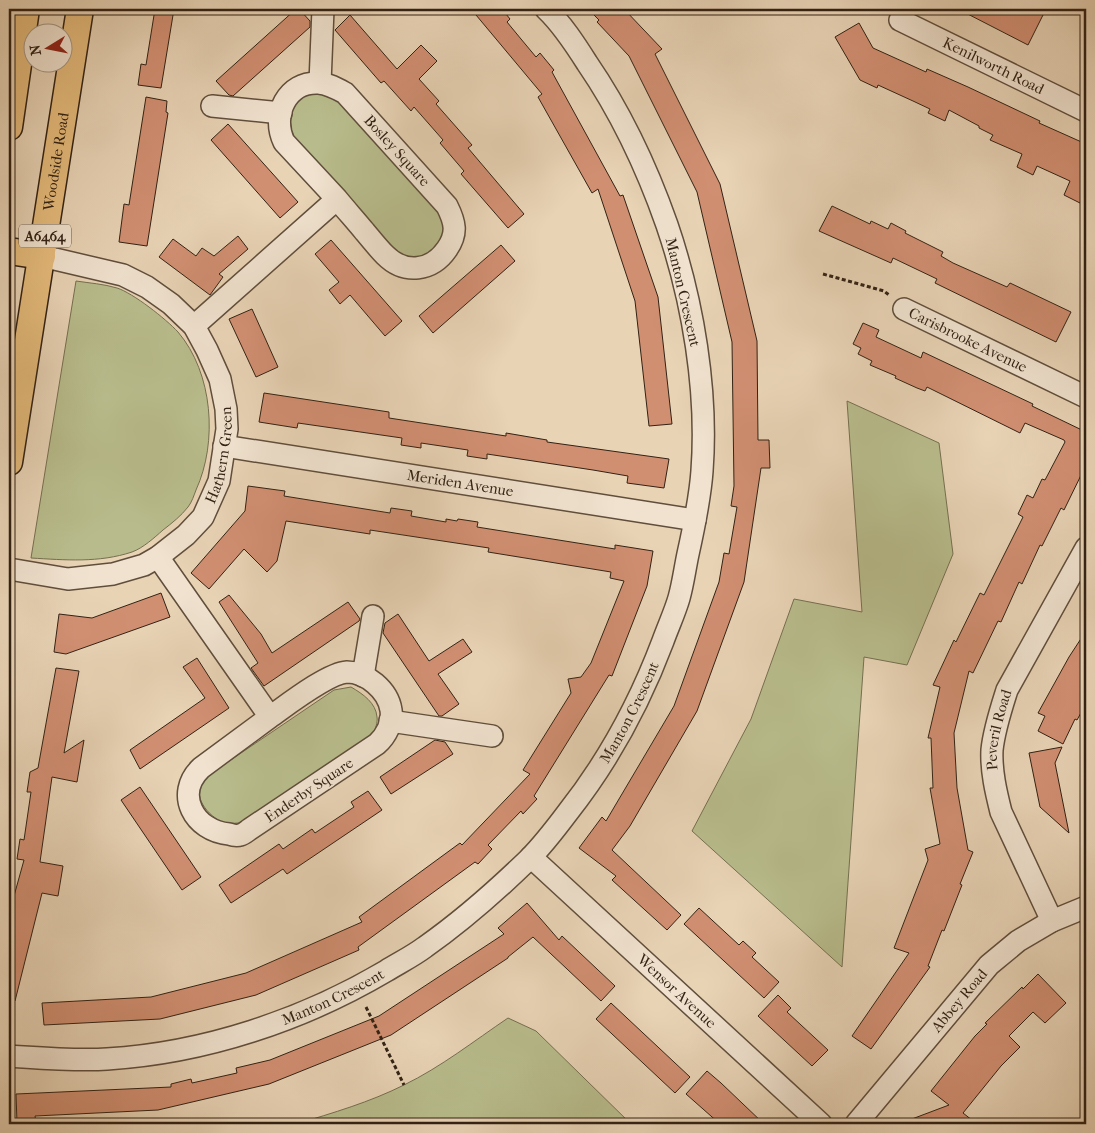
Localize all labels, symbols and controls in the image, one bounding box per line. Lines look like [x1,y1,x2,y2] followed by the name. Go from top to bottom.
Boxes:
[22,22,72,72] north arrow
[940,33,1048,98] street label: Kenilworth Road
[26,43,45,57] text: N
[39,110,73,213] street label: Woodside Road
[360,111,434,191] street label: Bosley Square
[19,225,71,248] road number: A6464
[662,236,704,349] street label: Manton Crescent
[906,304,1031,376] street label: Carisbrooke Avenue
[201,406,236,506] street label: Hathern Green
[406,466,515,500] street label: Meriden Avenue
[596,659,663,766] street label: Manton Crescent
[983,686,1016,771] street label: Peveril Road
[261,753,357,826] street label: Enderby Square
[633,950,720,1032] street label: Wensor Avenue
[927,964,992,1037] street label: Abbey Road
[279,965,388,1029] street label: Manton Crescent

